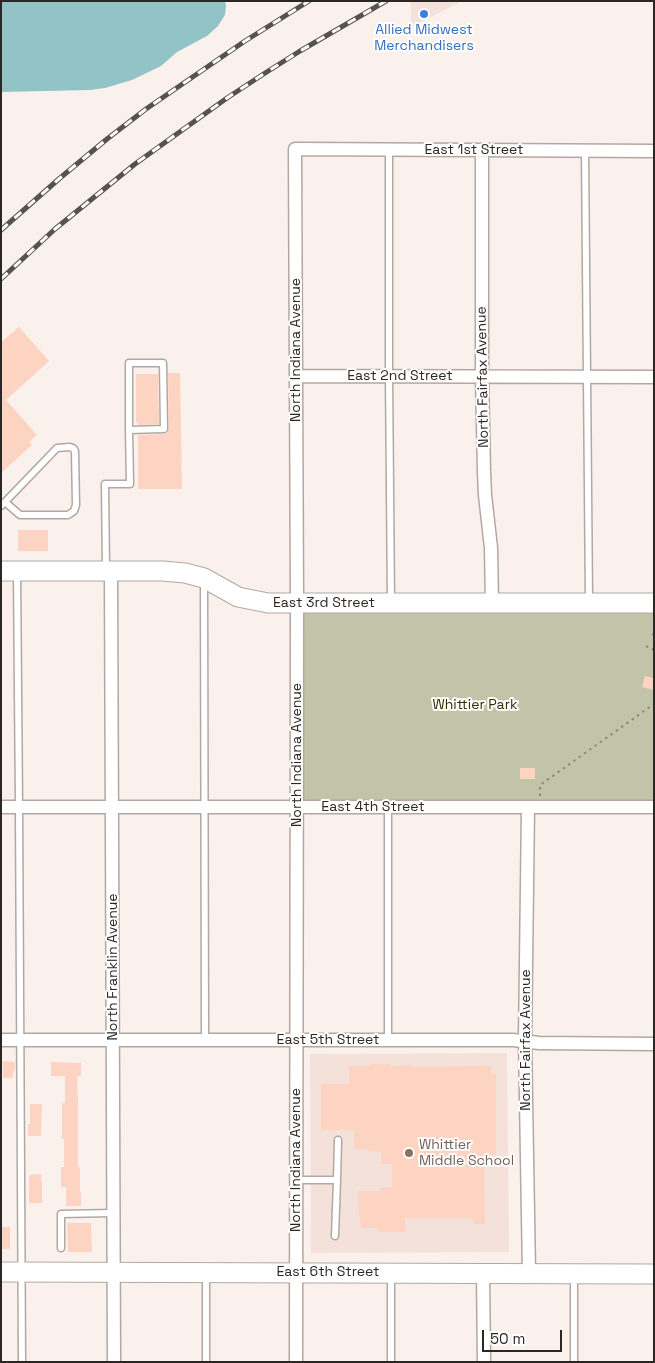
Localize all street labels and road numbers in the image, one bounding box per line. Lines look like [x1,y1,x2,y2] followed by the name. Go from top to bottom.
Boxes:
[424,142,524,158] street label: East 1st Street
[288,278,304,422] street label: North Indiana Avenue
[473,306,493,448] street label: North Fairfax Avenue
[347,368,453,384] street label: East 2nd Street
[273,595,375,611] street label: East 3rd Street
[289,683,305,827] street label: North Indiana Avenue
[321,799,425,815] street label: East 4th Street
[105,893,121,1041] street label: North Franklin Avenue
[518,969,534,1111] street label: North Fairfax Avenue
[277,1032,379,1048] street label: East 5th Street
[288,1088,304,1232] street label: North Indiana Avenue
[276,1264,380,1280] street label: East 6th Street

